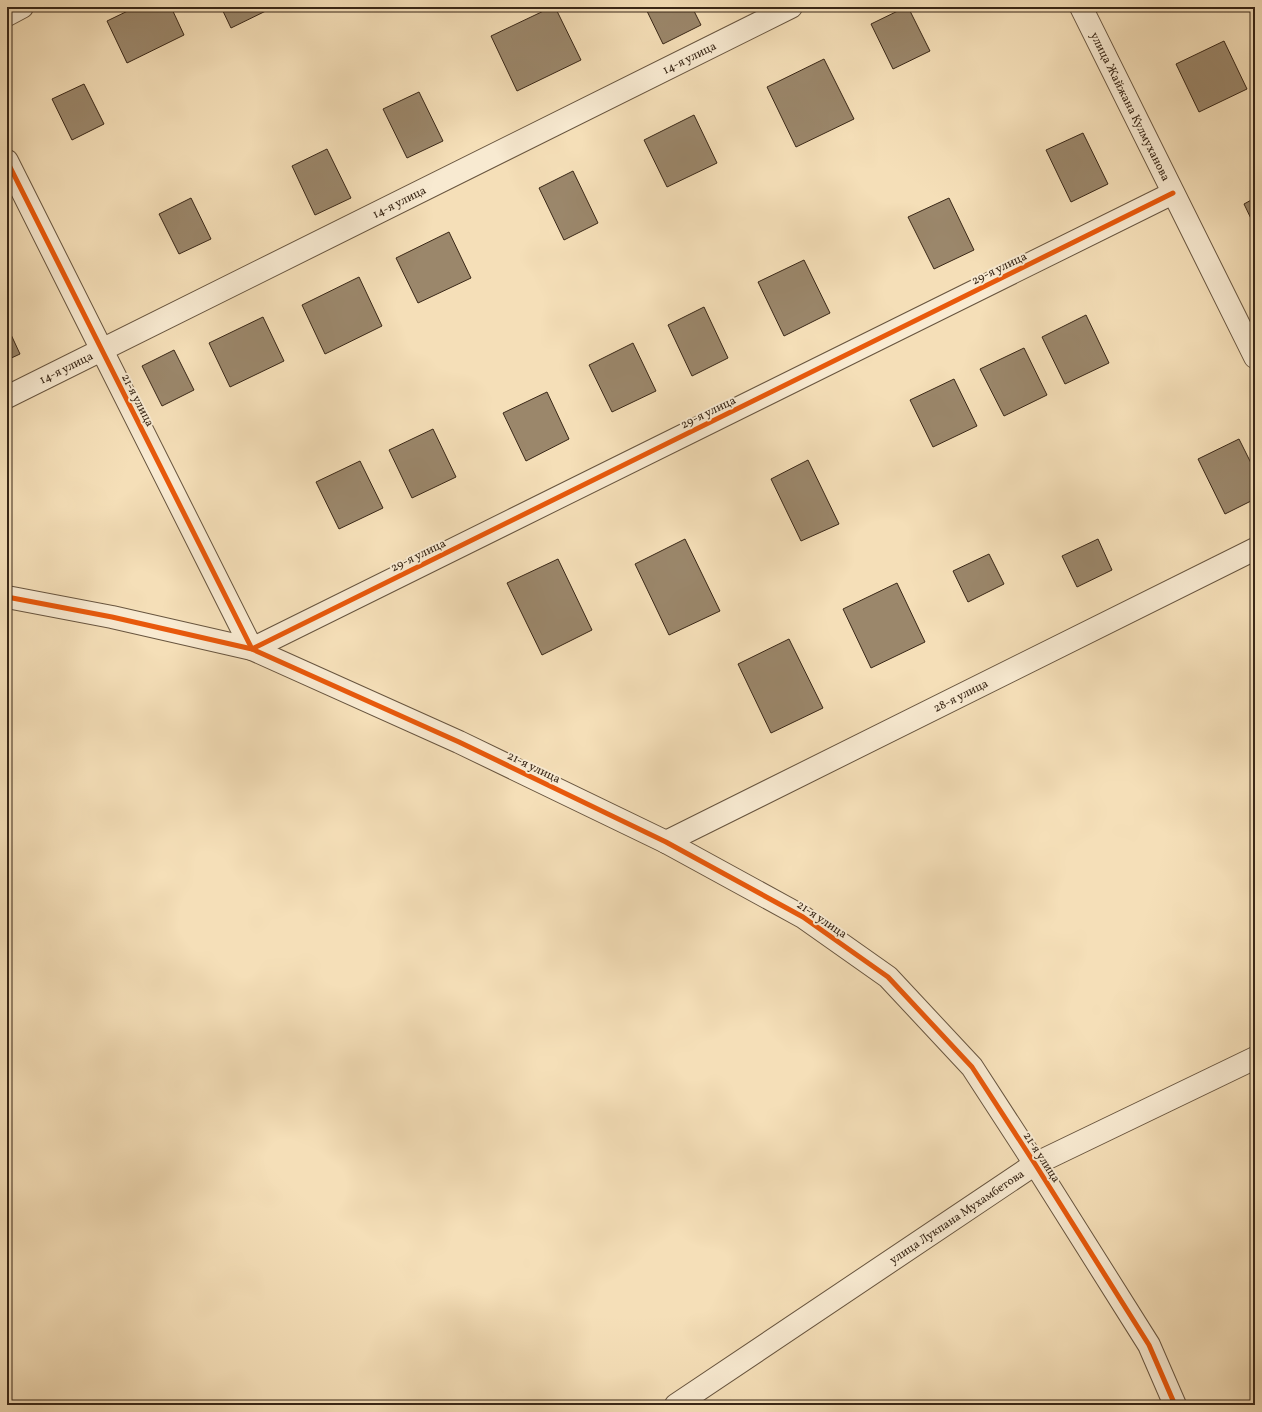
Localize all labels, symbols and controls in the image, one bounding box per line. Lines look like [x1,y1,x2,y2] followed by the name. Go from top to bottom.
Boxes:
[1086,30,1173,184] street label: улица Жайжана Кулмуханова
[660,38,719,79] street label: 14-я улица
[370,183,429,223] street label: 14-я улица
[969,249,1030,289] street label: 29-я улица
[37,348,96,389] street label: 14-я улица
[117,371,157,430] street label: 21-я улица
[678,393,739,433] street label: 29-я улица
[388,536,449,576] street label: 29-я улица
[931,676,991,717] street label: 28-я улица
[504,748,563,788] street label: 21-я улица
[793,897,850,943] street label: 21-я улица
[1019,1129,1064,1186] street label: 21-я улица
[887,1166,1028,1268] street label: улица Лукпана Мухамбетова

